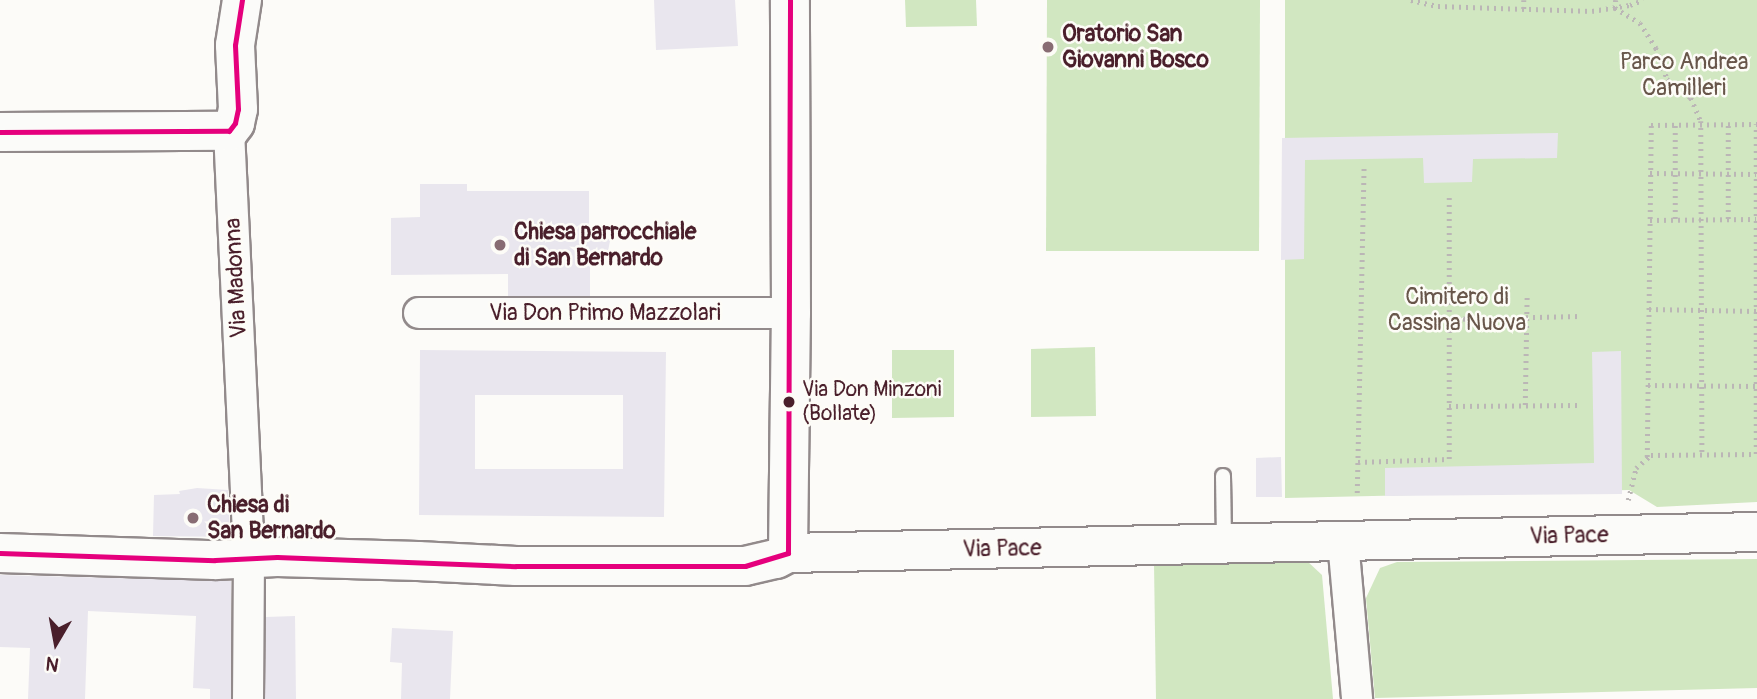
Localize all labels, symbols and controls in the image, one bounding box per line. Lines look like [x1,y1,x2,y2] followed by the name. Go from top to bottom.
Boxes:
[1062,20,1209,74] place label: Oratorio San Giovanni Bosco
[1040,39,1056,55] marker: Oratorio San Giovanni Bosco
[1620,48,1748,102] park label: Parco Andrea Camilleri
[219,217,253,339] street label: Via Madonna
[514,218,696,272] place label: Chiesa parrocchiale di San Bernardo
[492,237,508,253] marker: Chiesa parrocchiale di San Bernardo
[1388,283,1526,337] park label: Cimitero di Cassina Nuova
[489,299,721,327] street label: Via Don Primo Mazzolari
[802,377,941,427] place label: Via Don Minzoni (Bollate)
[782,395,796,409] marker: Via Don Minzoni (Bollate)
[207,491,336,545] place label: Chiesa di San Bernardo
[185,510,201,526] marker: Chiesa di San Bernardo
[1529,522,1609,550] street label: Via Pace
[962,535,1042,563] street label: Via Pace
[21,608,91,678] north arrow
[44,651,61,677] text: N

